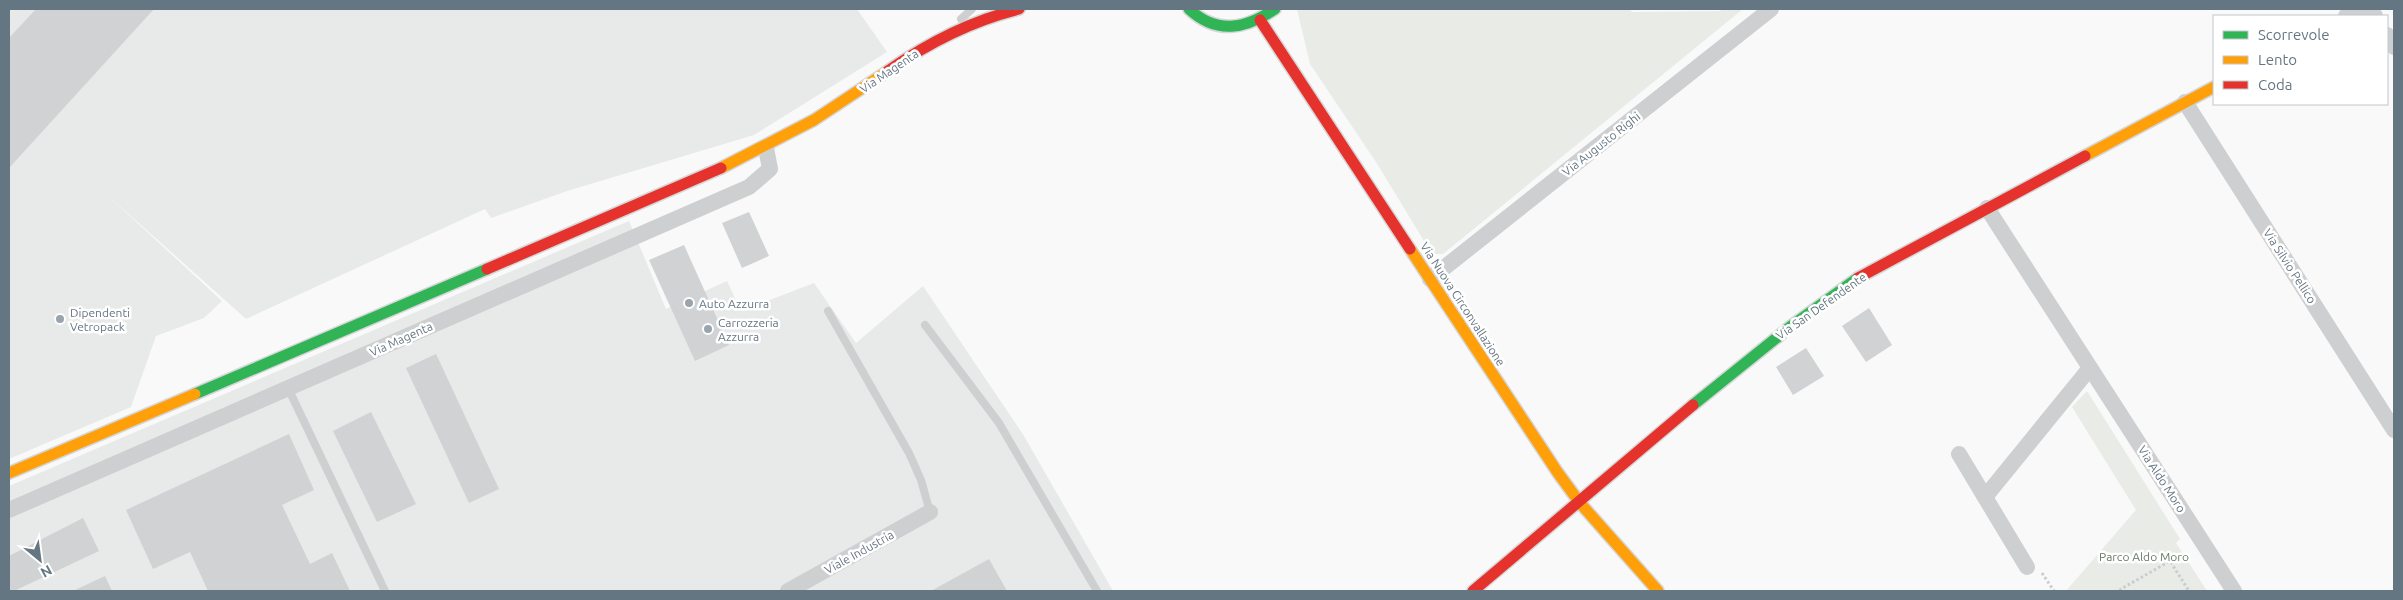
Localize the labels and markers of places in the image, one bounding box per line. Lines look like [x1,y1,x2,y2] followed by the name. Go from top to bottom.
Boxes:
[683,297,695,309] marker: Auto Azzurra
[699,297,769,310] place label: Auto Azzurra
[70,306,130,333] place label: Dipendenti Vetropack
[54,313,66,325] marker: Dipendenti Vetropack
[718,316,779,343] place label: Carrozzeria Azzurra
[702,323,714,335] marker: Carrozzeria Azzurra

